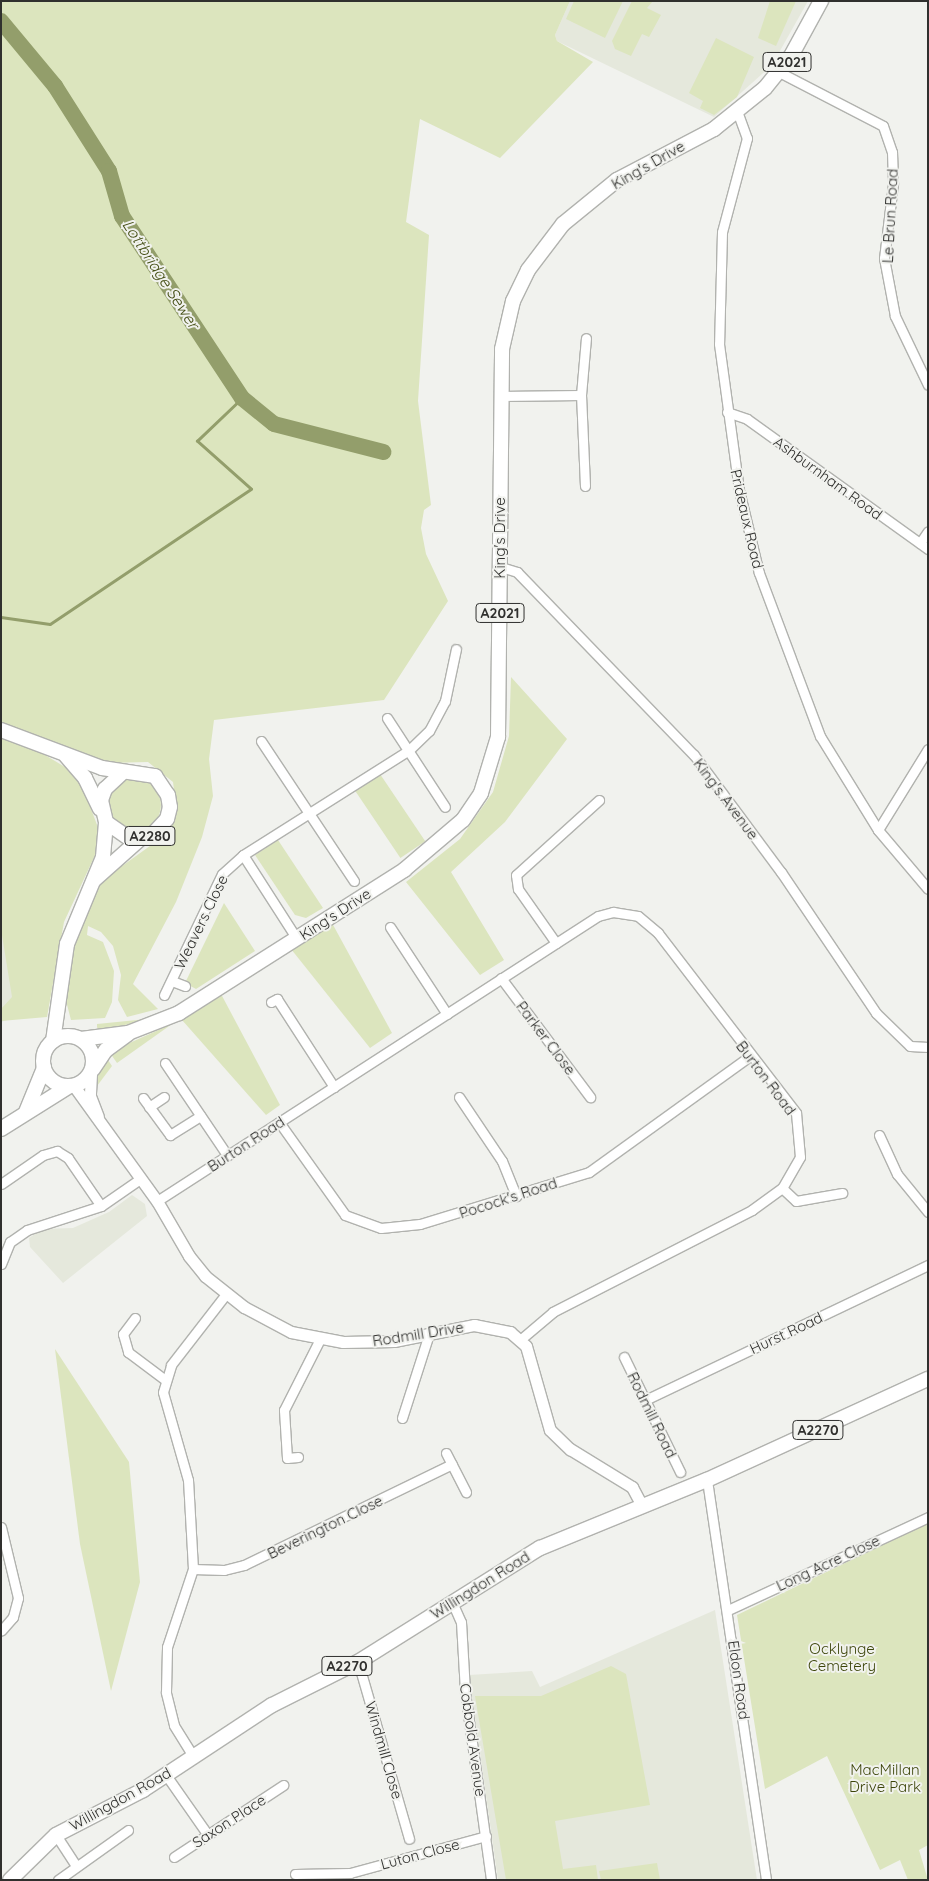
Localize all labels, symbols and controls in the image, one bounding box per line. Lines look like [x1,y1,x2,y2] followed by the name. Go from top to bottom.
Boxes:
[762,51,812,74] road number: A2021
[608,137,688,193] street label: King's Drive
[879,168,901,264] street label: Le Brun Road
[119,216,203,332] water label: Lottbridge Sewer
[770,433,886,523] street label: Ashburnham Road
[727,467,767,571] street label: Prideaux Road
[491,497,509,579] street label: King's Drive
[475,602,525,624] road number: A2021
[690,755,762,843] street label: King's Avenue
[124,824,176,848] road number: A2280
[170,872,232,972] street label: Weavers Close
[296,884,374,944] street label: King's Drive
[513,998,579,1078] street label: Parker Close
[732,1037,800,1119] street label: Burton Road
[204,1112,288,1176] street label: Burton Road
[457,1174,559,1222] street label: Pocock's Road
[747,1308,825,1358] street label: Hurst Road
[371,1318,465,1350] street label: Rodmill Drive
[623,1369,681,1461] street label: Rodmill Road
[792,1418,844,1442] road number: A2270
[264,1491,386,1563] street label: Beverington Close
[773,1531,883,1595] street label: Long Acre Close
[427,1547,533,1623] street label: Willingdon Road
[725,1639,753,1721] street label: Eldon Road
[808,1639,876,1674] park label: Ocklynge Cemetery
[321,1654,373,1678] road number: A2270
[456,1682,490,1798] street label: Cobbold Avenue
[361,1699,407,1801] street label: Windmill Close
[849,1760,921,1795] park label: MacMillan Drive Park
[66,1764,174,1834] street label: Willingdon Road
[189,1791,269,1851] street label: Saxon Place
[379,1835,461,1873] street label: Luton Close

